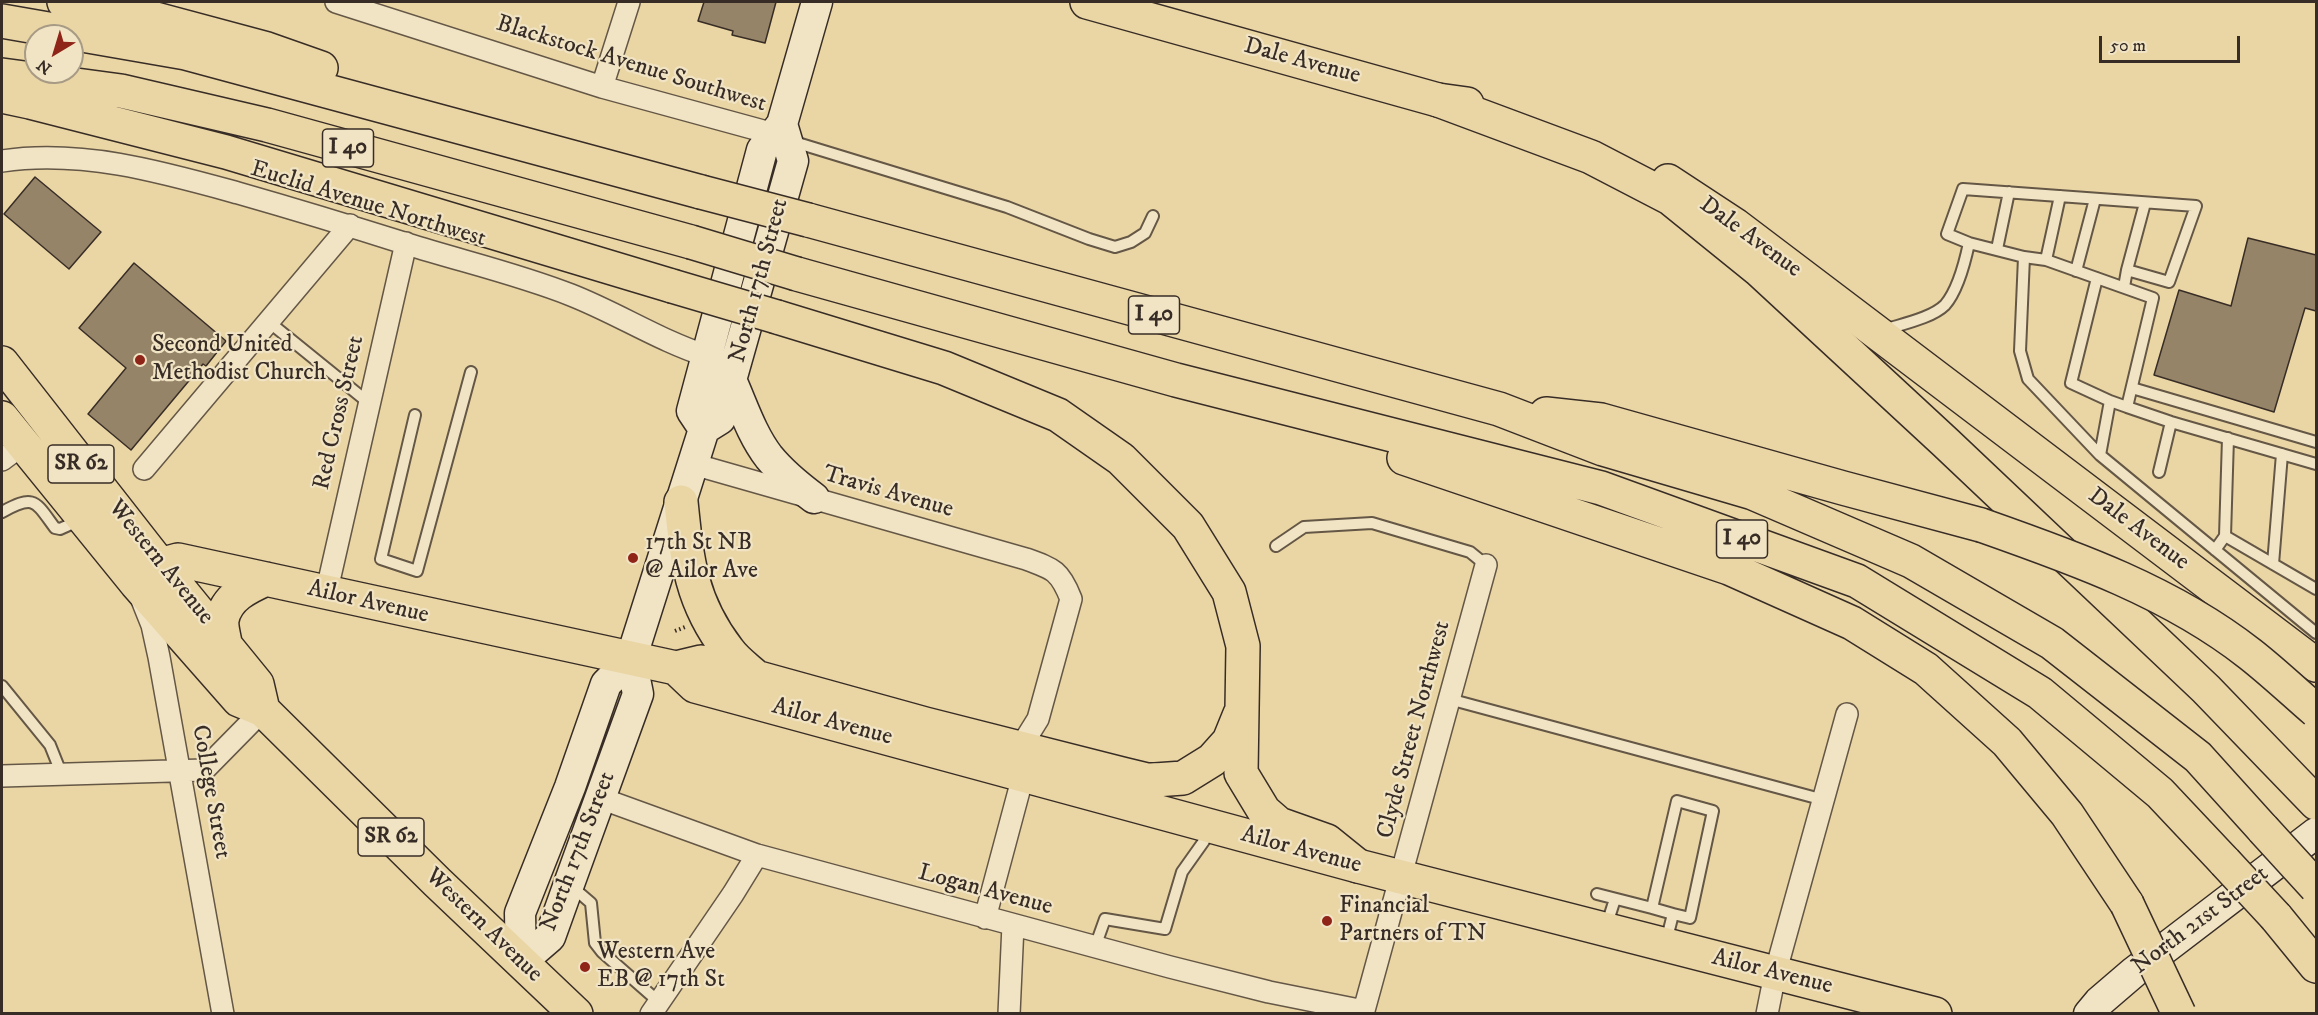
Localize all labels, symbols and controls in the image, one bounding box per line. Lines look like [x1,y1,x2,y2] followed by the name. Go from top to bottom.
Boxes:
[493,10,769,120] street label: Blackstock Avenue Southwest
[24,24,84,84] north arrow
[2102,24,2243,62] scale bar
[1241,33,1363,91] street label: Dale Avenue
[2110,35,2146,57] text: 50 m
[33,55,55,79] text: N
[322,129,374,167] road number: I 40
[247,155,489,255] street label: Euclid Avenue Northwest
[1693,191,1807,285] street label: Dale Avenue
[724,196,796,366] street label: North 17th Street
[1128,296,1180,334] road number: I 40
[152,332,326,388] place label: Second United Methodist Church
[308,333,372,493] street label: Red Cross Street
[133,353,147,367] marker: Second United Methodist Church
[48,445,114,483] road number: SR 62
[820,461,956,525] street label: Travis Avenue
[2082,483,2194,577] street label: Dale Avenue
[101,495,219,631] street label: Western Avenue
[1716,520,1768,558] road number: I 40
[645,530,758,586] place label: 17th St NB @ Ailor Ave
[626,551,640,565] marker: 17th St NB @ Ailor Ave
[305,575,431,631] street label: Ailor Avenue
[1372,618,1458,842] street label: Clyde Street Northwest
[769,693,895,753] street label: Ailor Avenue
[184,723,236,861] street label: College Street
[535,768,623,936] street label: North 17th Street
[358,818,424,856] road number: SR 62
[1238,821,1364,881] street label: Ailor Avenue
[915,859,1055,923] street label: Logan Avenue
[2127,860,2275,982] street label: North 21st Street
[418,863,548,989] street label: Western Avenue
[1339,893,1487,949] place label: Financial Partners of TN
[1320,914,1334,928] marker: Financial Partners of TN
[597,939,725,995] place label: Western Ave EB @ 17th St
[1709,944,1835,1002] street label: Ailor Avenue
[578,960,592,974] marker: Western Ave EB @ 17th St

